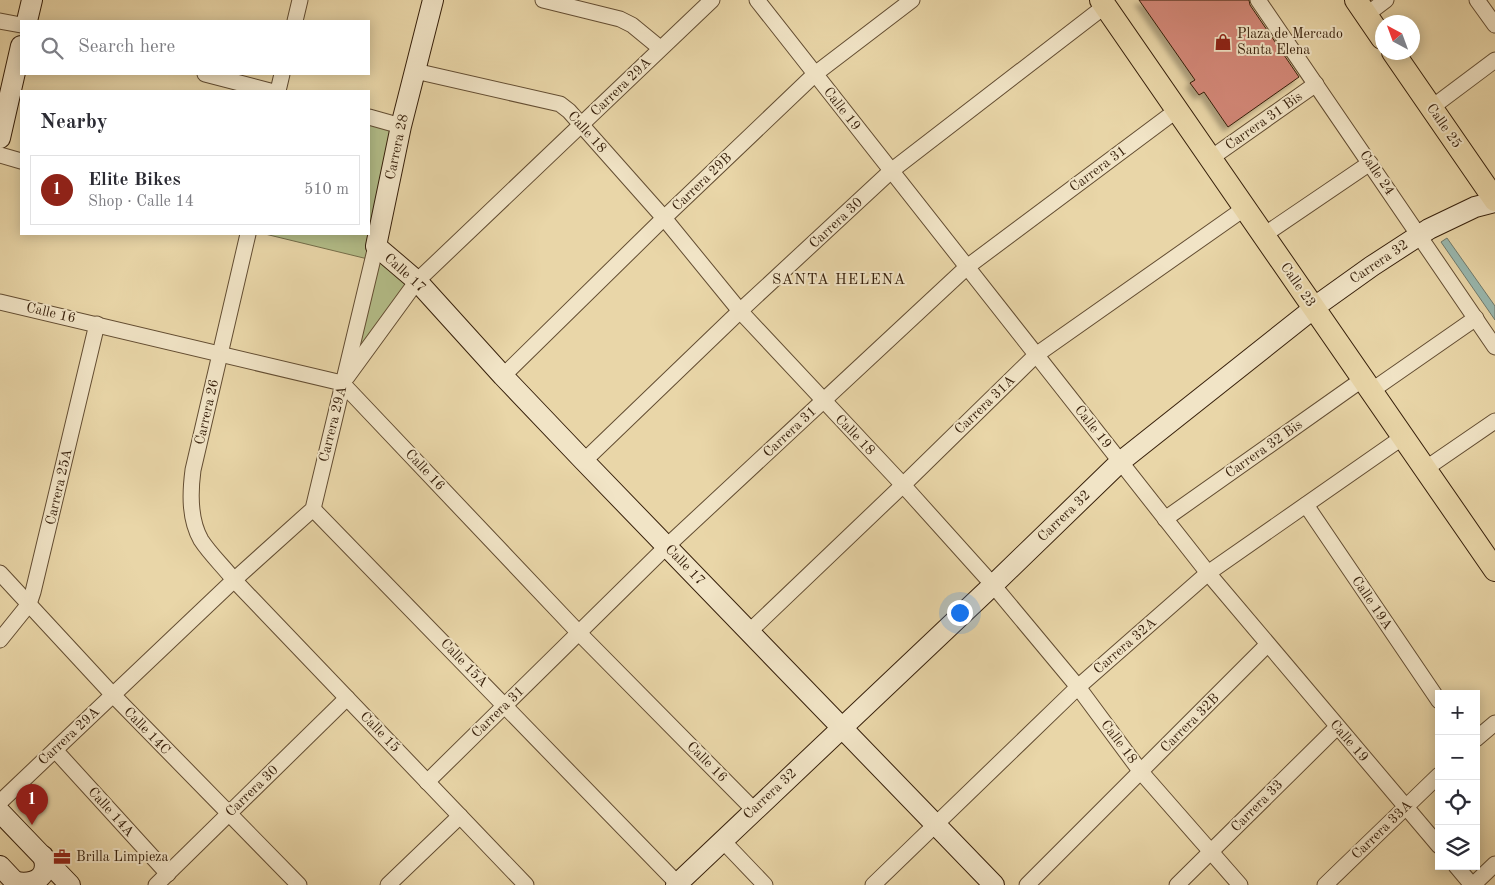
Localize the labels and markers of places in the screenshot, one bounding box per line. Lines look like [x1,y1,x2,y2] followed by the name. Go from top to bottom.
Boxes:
[1237,27,1343,57] place label: Plaza de Mercado Santa Elena
[1213,32,1233,52] shop icon: Plaza de Mercado Santa Elena
[16,784,48,825] pin: 1
[52,847,72,867] office icon: Brilla Limpieza
[76,850,168,864] place label: Brilla Limpieza

